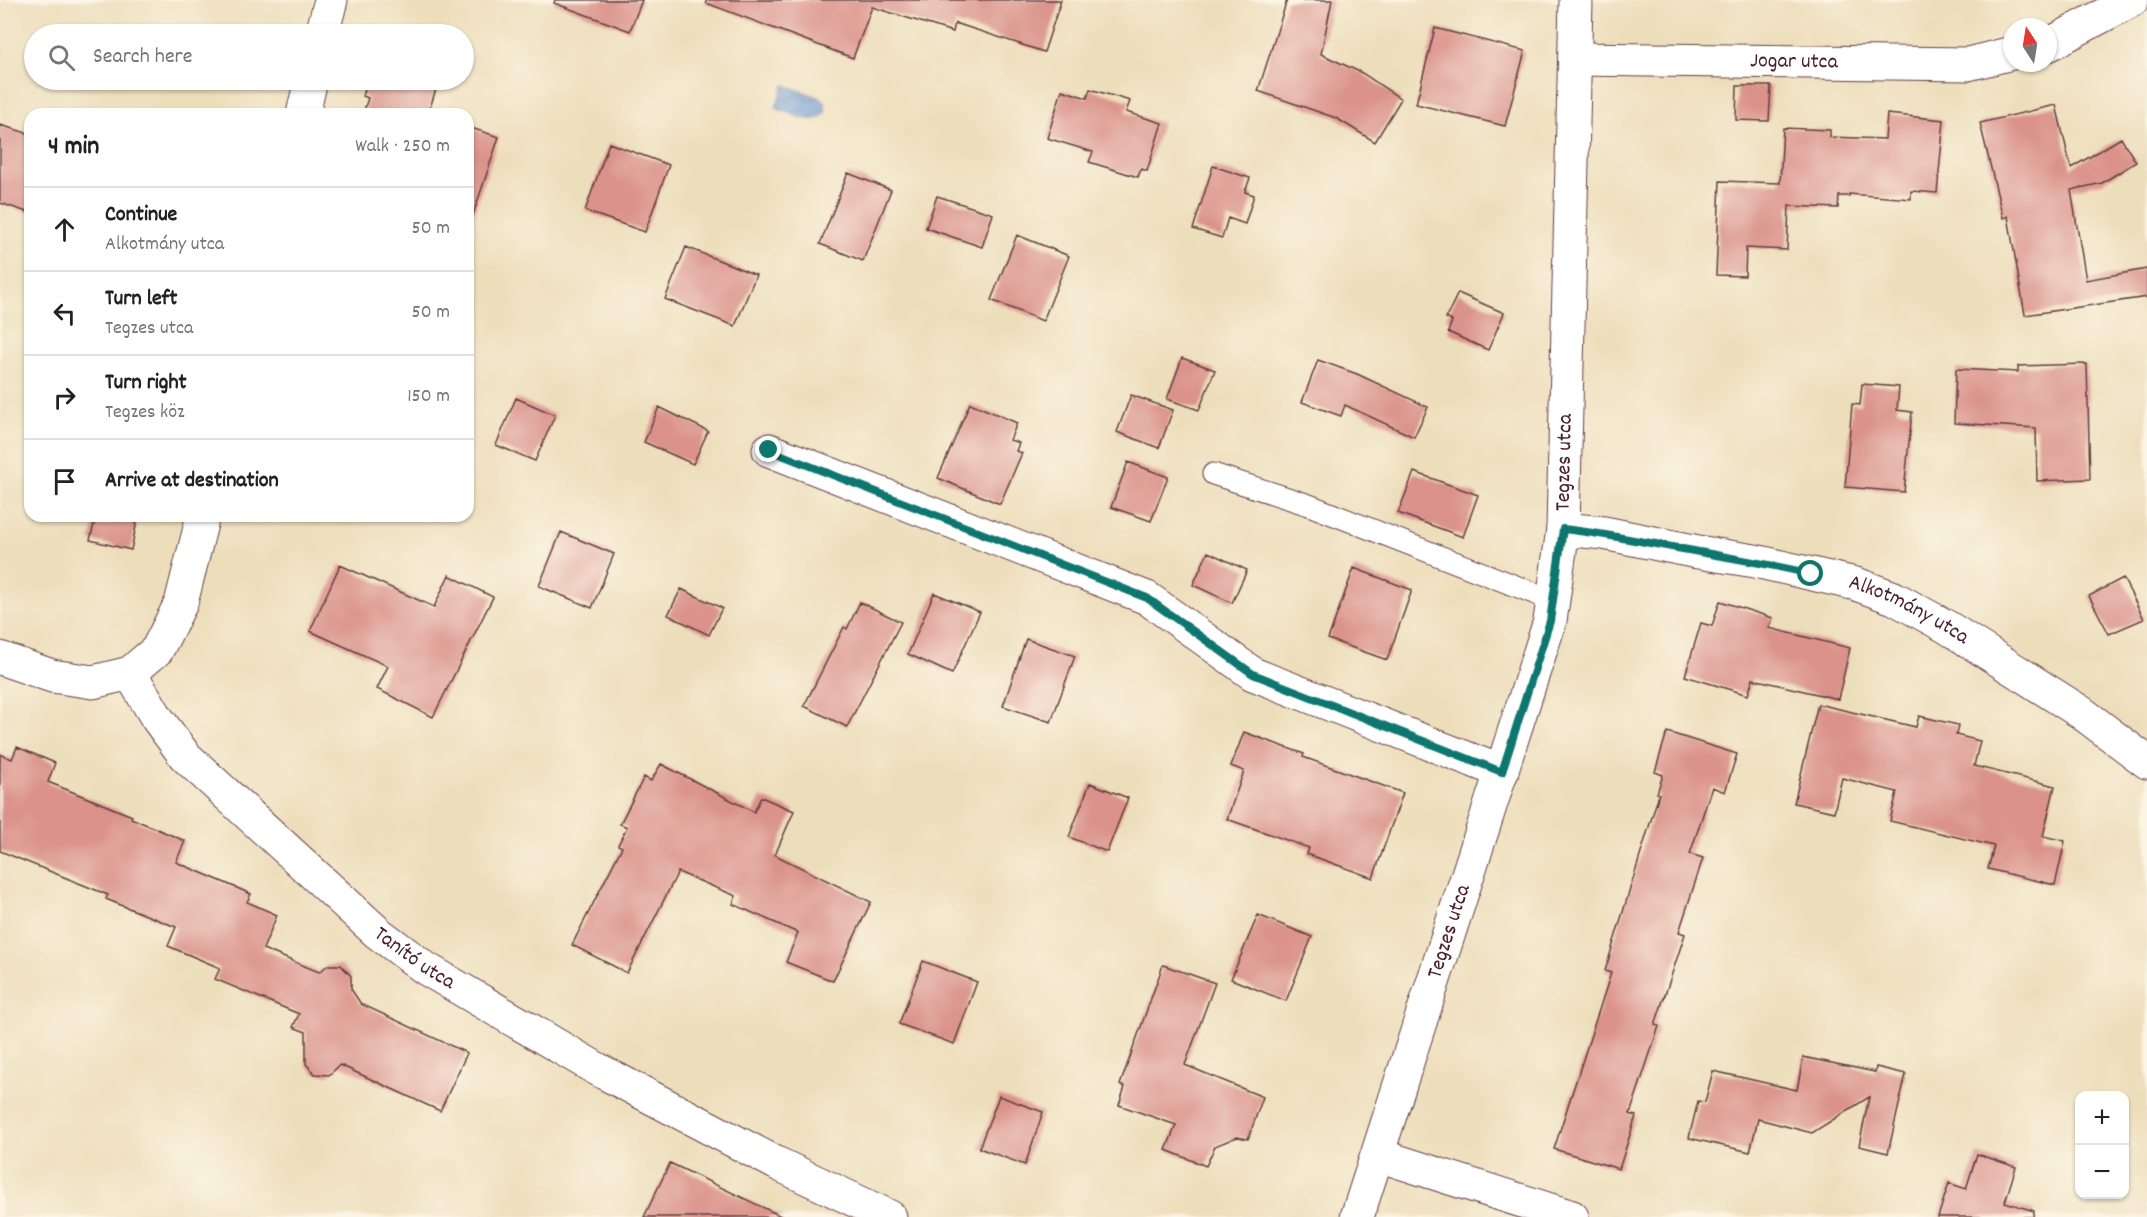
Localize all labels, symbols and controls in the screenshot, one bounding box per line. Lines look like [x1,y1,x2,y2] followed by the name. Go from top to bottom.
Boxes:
[2003,18,2057,72] north arrow
[24,24,474,90] search box
[45,41,78,74] icon: search
[93,42,192,73] text: Search here
[1750,46,1839,78] street label: Jogar utca
[48,129,99,166] text: 4 min
[355,133,450,161] text: Walk · 250 m
[105,200,177,231] text: Continue
[48,213,81,246] icon: ahead
[412,215,450,243] text: 50 m
[105,231,224,259] text: Alkotmány utca
[105,284,177,315] text: Turn left
[48,297,81,330] icon: left
[412,299,450,327] text: 50 m
[105,315,193,343] text: Tegzes utca
[105,368,187,399] text: Turn right
[48,381,81,414] icon: right
[407,383,450,411] text: 150 m
[105,399,185,427] text: Tegzes köz
[1548,413,1581,511] street label: Tegzes utca
[755,436,781,462] route end
[48,465,81,498] icon: arrive
[105,466,279,497] text: Arrive at destination
[1797,560,1823,586] route start
[1846,567,1976,653] street label: Alkotmány utca
[1420,880,1479,983] street label: Tegzes utca
[367,919,461,998] street label: Tanító utca
[2075,1091,2129,1199] map controls
[2075,1091,2129,1145] button: +
[2075,1145,2129,1199] button: −

